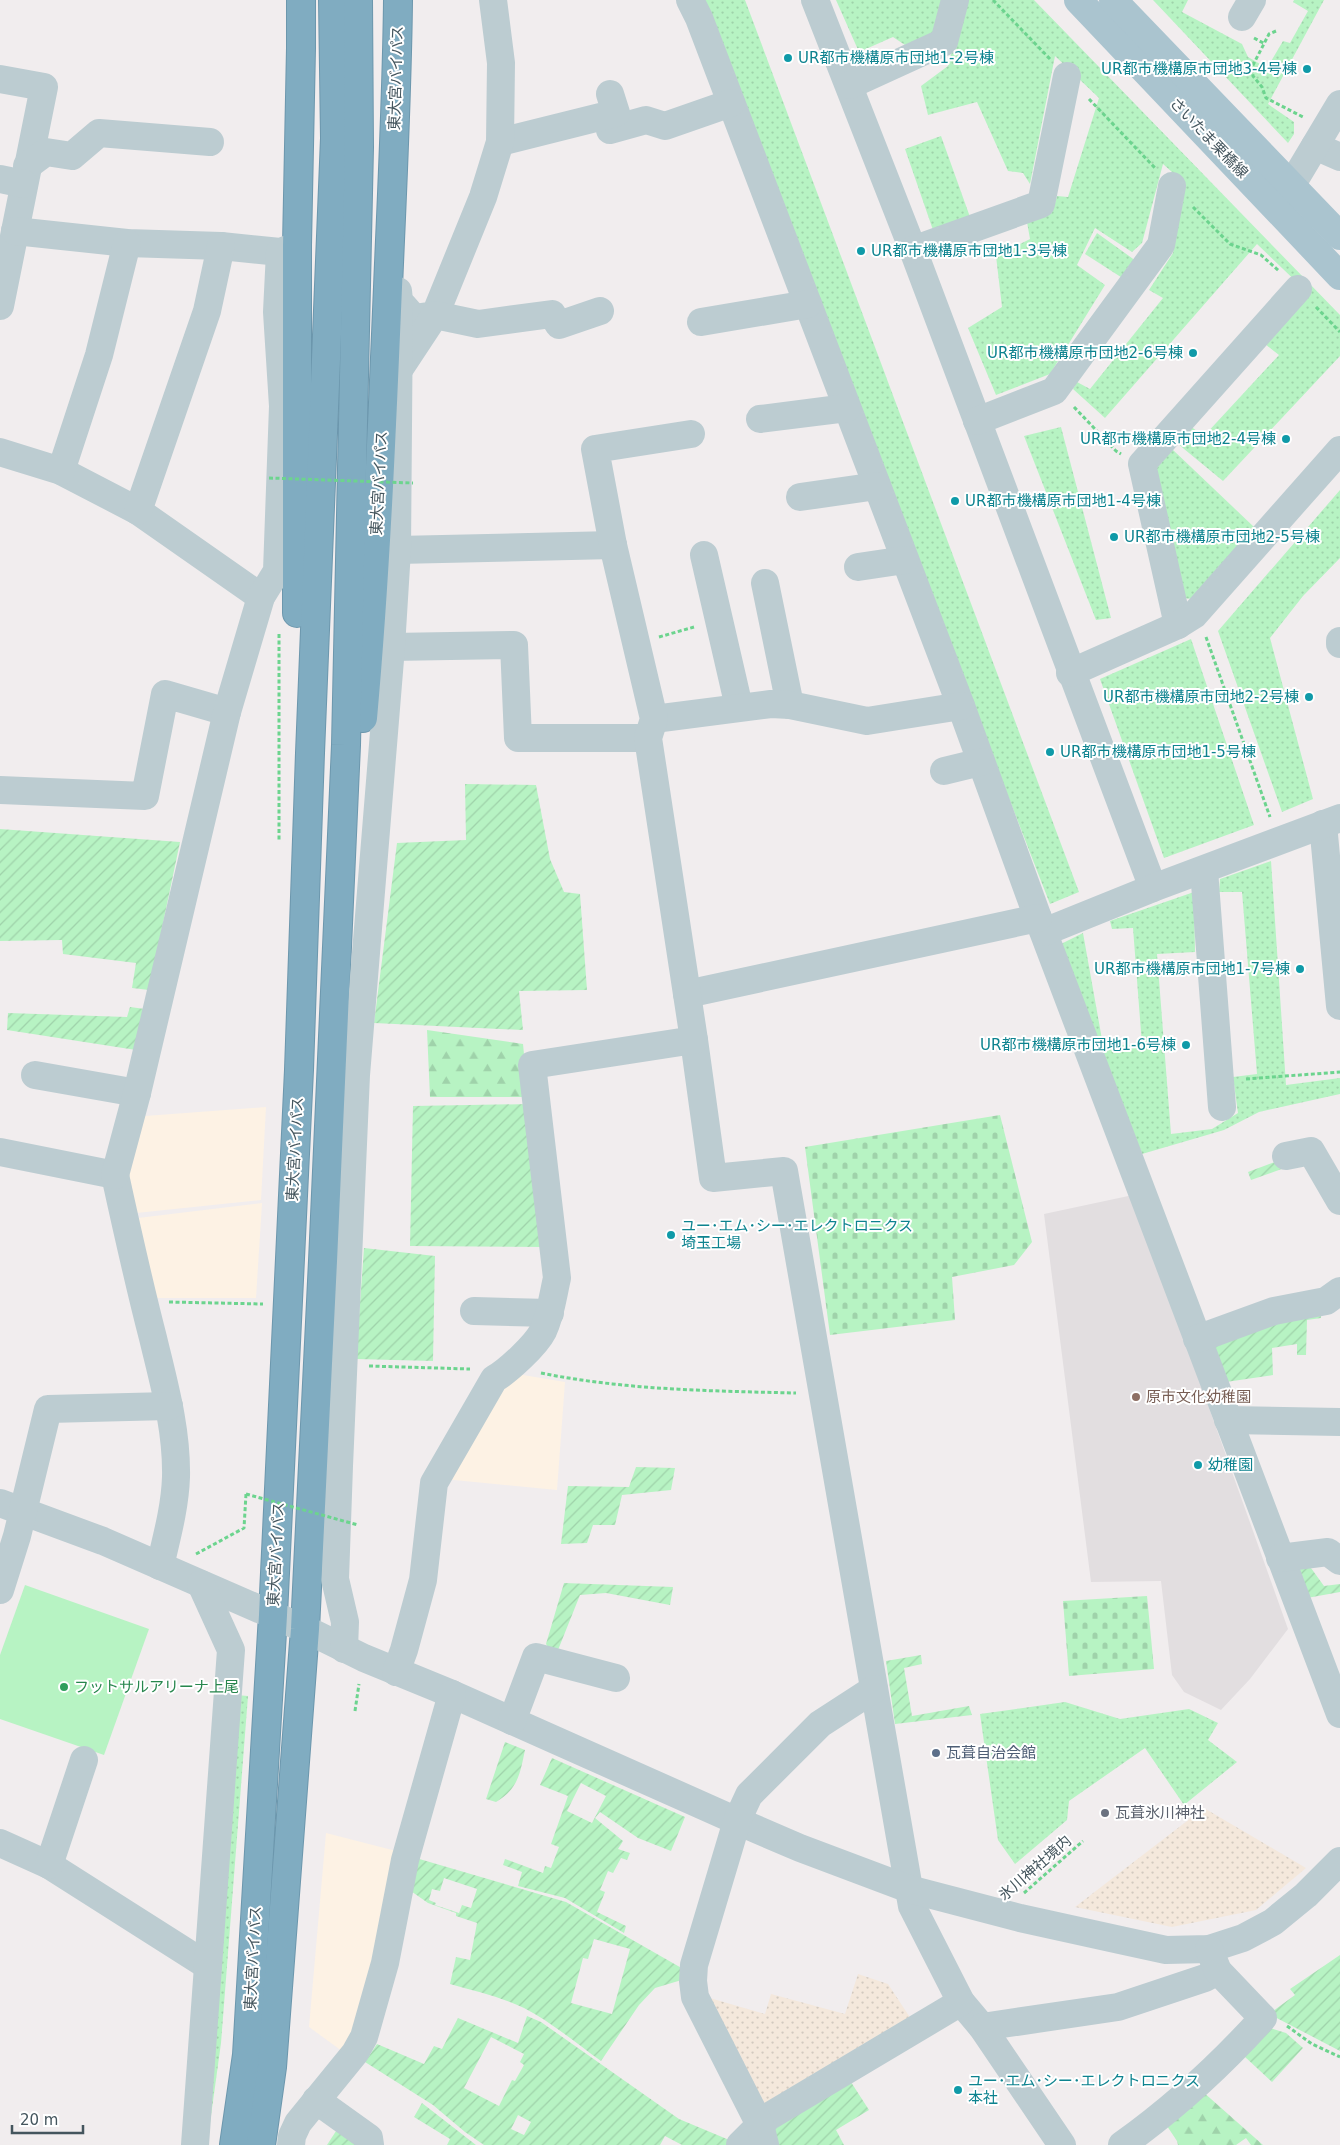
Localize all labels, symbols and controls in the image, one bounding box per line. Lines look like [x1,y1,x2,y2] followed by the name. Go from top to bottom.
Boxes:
[385,25,407,131] street label: 東大宮バイパス
[798,49,994,67] place label: UR都市機構原市団地1-2号棟
[782,52,794,64] marker: UR都市機構原市団地1-2号棟
[1101,60,1297,78] place label: UR都市機構原市団地3-4号棟
[1301,63,1313,75] marker: UR都市機構原市団地3-4号棟
[1166,94,1252,182] street label: さいたま栗橋線
[871,242,1067,260] place label: UR都市機構原市団地1-3号棟
[855,245,867,257] marker: UR都市機構原市団地1-3号棟
[987,344,1183,362] place label: UR都市機構原市団地2-6号棟
[1187,347,1199,359] marker: UR都市機構原市団地2-6号棟
[367,430,391,536] street label: 東大宮バイパス
[1080,430,1276,448] place label: UR都市機構原市団地2-4号棟
[1280,433,1292,445] marker: UR都市機構原市団地2-4号棟
[965,492,1161,510] place label: UR都市機構原市団地1-4号棟
[949,495,961,507] marker: UR都市機構原市団地1-4号棟
[1124,528,1320,546] place label: UR都市機構原市団地2-5号棟
[1108,531,1120,543] marker: UR都市機構原市団地2-5号棟
[1103,688,1299,706] place label: UR都市機構原市団地2-2号棟
[1303,691,1315,703] marker: UR都市機構原市団地2-2号棟
[1060,743,1256,761] place label: UR都市機構原市団地1-5号棟
[1044,746,1056,758] marker: UR都市機構原市団地1-5号棟
[1094,960,1290,978] place label: UR都市機構原市団地1-7号棟
[1294,963,1306,975] marker: UR都市機構原市団地1-7号棟
[980,1036,1176,1054] place label: UR都市機構原市団地1-6号棟
[1180,1039,1192,1051] marker: UR都市機構原市団地1-6号棟
[283,1096,307,1202] street label: 東大宮バイパス
[681,1217,913,1252] place label: ユー･エム･シー･エレクトロニクス 埼玉工場
[665,1229,677,1241] marker: ユー･エム･シー･エレクトロニクス 埼玉工場
[1146,1388,1251,1406] place label: 原市文化幼稚園
[1130,1391,1142,1403] marker: 原市文化幼稚園
[1208,1456,1253,1474] place label: 幼稚園
[1192,1459,1204,1471] marker: 幼稚園
[264,1501,288,1607] street label: 東大宮バイパス
[74,1678,239,1696] place label: フットサルアリーナ上尾
[58,1681,70,1693] marker: フットサルアリーナ上尾
[946,1744,1036,1762] place label: 瓦葺自治会館
[930,1747,942,1759] marker: 瓦葺自治会館
[1115,1804,1205,1822] place label: 瓦葺氷川神社
[1099,1807,1111,1819] marker: 瓦葺氷川神社
[995,1832,1075,1904] street label: 氷川神社境内
[241,1905,265,2011] street label: 東大宮バイパス
[968,2072,1200,2107] place label: ユー･エム･シー･エレクトロニクス 本社
[952,2084,964,2096] marker: ユー･エム･シー･エレクトロニクス 本社
[12,2102,84,2134] scale bar
[20,2111,58,2129] text: 20 m

